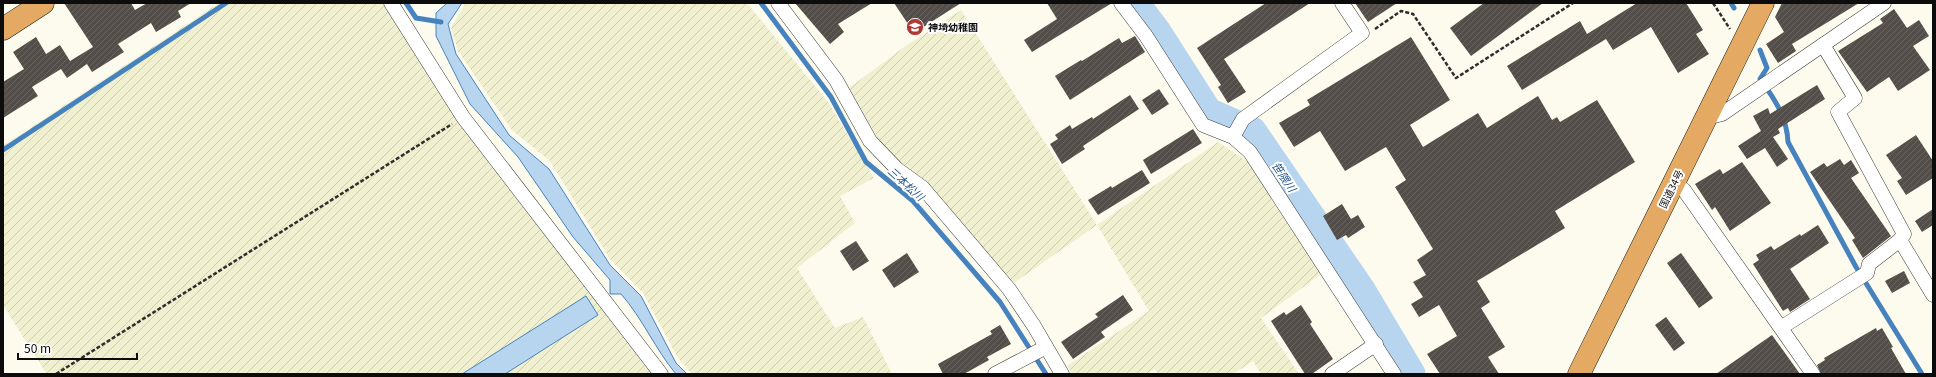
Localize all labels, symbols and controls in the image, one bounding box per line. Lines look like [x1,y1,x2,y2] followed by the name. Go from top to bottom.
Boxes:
[905,17,925,37] school or university icon: 神埼幼稚園
[928,19,978,34] place label: 神埼幼稚園
[1269,158,1301,195] water label: 笹隈川
[885,163,929,205] water label: 三本松川
[1655,167,1686,211] street label: 国道34号
[18,335,137,361] scale bar
[24,339,51,356] text: 50 m

